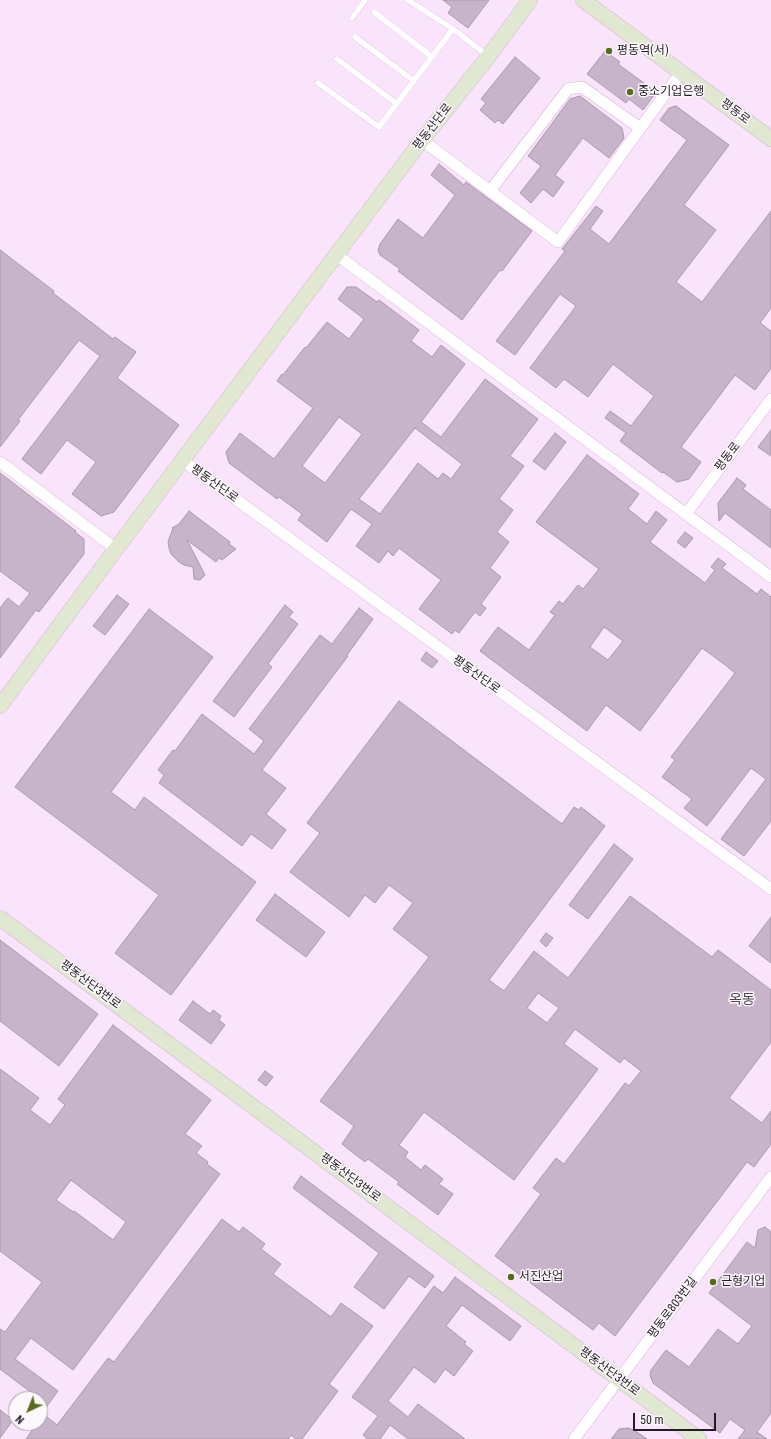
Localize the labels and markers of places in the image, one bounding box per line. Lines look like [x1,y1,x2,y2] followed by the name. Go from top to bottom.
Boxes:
[617,44,669,58] place label: 평동역(서)
[604,46,614,56] marker: 평동역(서)
[638,85,704,99] place label: 중소기업은행
[625,87,635,97] marker: 중소기업은행
[519,1270,563,1284] place label: 서진산업
[506,1272,516,1282] marker: 서진산업
[721,1275,765,1289] place label: 근형기업
[708,1277,718,1287] marker: 근형기업

